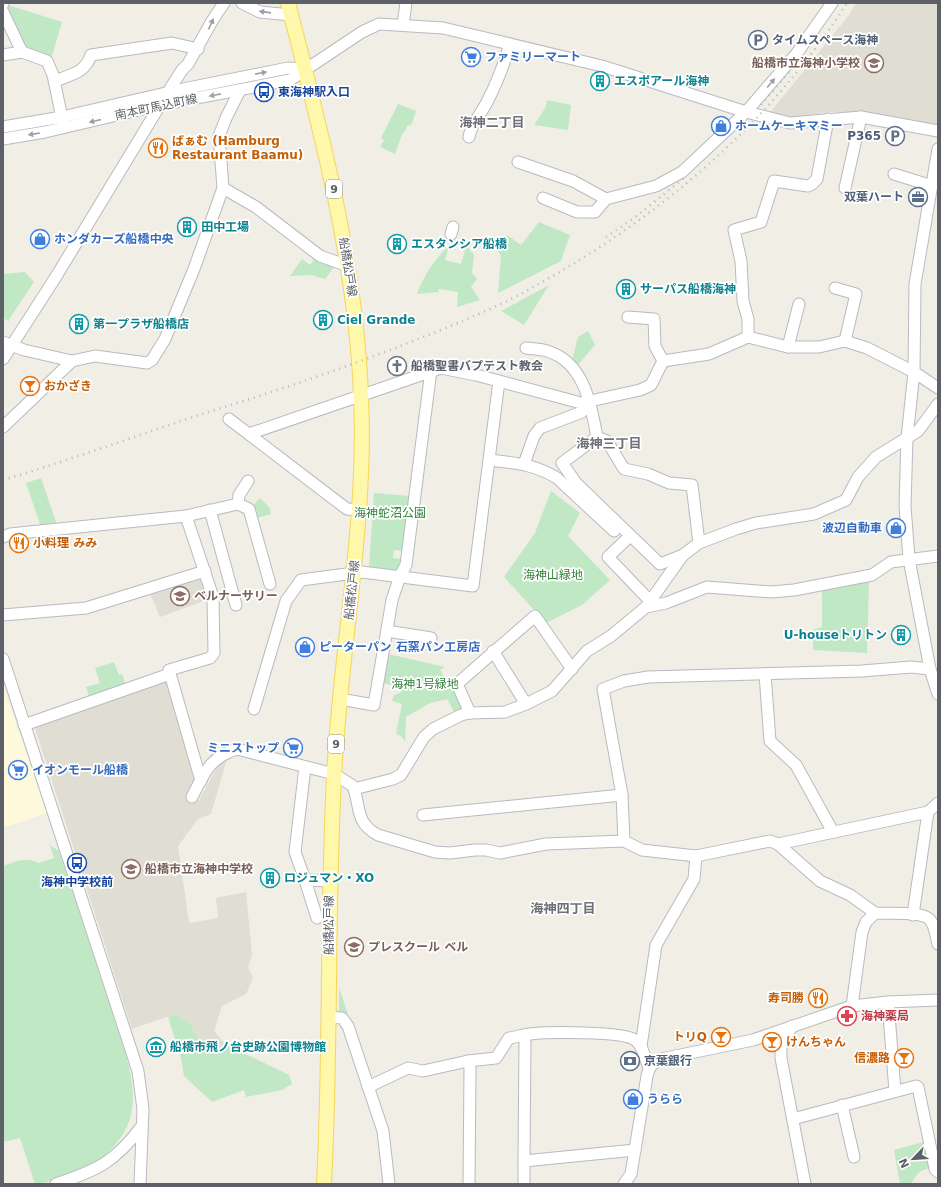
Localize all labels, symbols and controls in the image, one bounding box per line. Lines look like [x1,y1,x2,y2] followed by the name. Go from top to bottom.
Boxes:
[259,9,271,15] one-way arrow
[208,18,214,30] one-way arrow
[747,29,769,51] parking icon: タイムスペース海神
[772,33,878,47] place label: タイムスペース海神
[460,46,482,68] supermarket icon: ファミリーマート
[485,50,581,64] place label: ファミリーマート
[863,52,885,74] school or university icon: 船橋市立海神小学校
[752,56,860,70] place label: 船橋市立海神小学校
[255,70,267,76] one-way arrow
[589,70,611,92] building icon: エスポアール海神
[614,74,709,88] place label: エスポアール海神
[767,77,776,88] one-way arrow
[253,81,275,103] bus stop icon: 東海神駅入口
[278,85,350,99] place label: 東海神駅入口
[113,91,199,123] street label: 南本町馬込町線
[209,92,221,98] one-way arrow
[459,115,525,130] district label: 海神二丁目
[710,115,732,137] shop icon: ホームケーキマミー
[89,118,101,124] one-way arrow
[735,119,843,133] place label: ホームケーキマミー
[884,125,906,147] parking icon: P365
[847,129,881,143] place label: P365
[27,131,40,137] one-way arrow
[172,134,303,162] place label: ばぁむ (Hamburg Restaurant Baamu)
[147,137,169,159] restaurant icon: ばぁむ (Hamburg Restaurant Baamu)
[326,180,342,198] road number: 9
[907,186,929,208] office icon: 双葉ハート
[844,190,904,204] place label: 双葉ハート
[176,216,198,238] building icon: 田中工場
[201,220,249,234] place label: 田中工場
[29,228,51,250] shop icon: ホンダカーズ船橋中央
[54,232,173,246] place label: ホンダカーズ船橋中央
[386,233,408,255] building icon: エスタンシア船橋
[336,236,360,298] street label: 船橋松戸線
[411,237,508,251] place label: エスタンシア船橋
[615,278,637,300] building icon: サーパス船橋海神
[640,282,736,296] place label: サーパス船橋海神
[312,309,334,331] building icon: Ciel Grande
[68,313,90,335] building icon: 第一プラザ船橋店
[337,313,416,327] place label: Ciel Grande
[93,317,189,331] place label: 第一プラザ船橋店
[386,355,408,377] church icon: 船橋聖書バプテスト教会
[411,359,543,373] place label: 船橋聖書バプテスト教会
[19,375,41,397] bar icon: おかざき
[44,379,92,393] place label: おかざき
[576,436,642,451] district label: 海神三丁目
[354,506,426,520] park label: 海神蛇沼公園
[885,517,907,539] shop icon: 波辺自動車
[822,521,882,535] place label: 波辺自動車
[8,532,30,554] restaurant icon: 小料理 みみ
[33,536,97,550] place label: 小料理 みみ
[342,559,362,621] street label: 船橋松戸線
[523,568,583,582] park label: 海神山緑地
[169,585,191,607] school or university icon: ベルナーサリー
[194,589,278,603] place label: ベルナーサリー
[890,624,912,646] building icon: U-houseトリトン
[784,628,887,642] place label: U-houseトリトン
[294,636,316,658] shop icon: ピーターパン 石窯パン工房店
[319,640,480,654] place label: ピーターパン 石窯パン工房店
[391,677,459,691] park label: 海神1号緑地
[328,735,344,753] road number: 9
[282,737,304,759] supermarket icon: ミニストップ
[207,741,279,755] place label: ミニストップ
[7,759,29,781] supermarket icon: イオンモール船橋
[32,763,129,777] place label: イオンモール船橋
[66,852,88,874] bus stop icon: 海神中学校前
[120,858,142,880] school or university icon: 船橋市立海神中学校
[145,862,253,876] place label: 船橋市立海神中学校
[259,867,281,889] building icon: ロジュマン・XO
[284,871,374,885] place label: ロジュマン・XO
[41,875,113,889] place label: 海神中学校前
[322,895,336,955] street label: 船橋松戸線
[530,901,596,916] district label: 海神四丁目
[343,936,365,958] school or university icon: プレスクール ベル
[368,940,468,954] place label: プレスクール ベル
[807,987,829,1009] restaurant icon: 寿司勝
[768,991,804,1005] place label: 寿司勝
[836,1005,858,1027] pharmacy icon: 海神薬局
[861,1009,909,1023] place label: 海神薬局
[710,1026,732,1048] bar icon: トリQ
[673,1030,707,1044] place label: トリQ
[761,1031,783,1053] bar icon: けんちゃん
[786,1035,846,1049] place label: けんちゃん
[145,1036,167,1058] museum icon: 船橋市飛ノ台史跡公園博物館
[170,1040,326,1054] place label: 船橋市飛ノ台史跡公園博物館
[893,1047,915,1069] bar icon: 信濃路
[619,1050,641,1072] bank icon: 京葉銀行
[854,1051,890,1065] place label: 信濃路
[644,1054,692,1068] place label: 京葉銀行
[622,1088,644,1110] shop icon: うらら
[647,1092,683,1106] place label: うらら
[893,1139,933,1179] north arrow
[897,1156,912,1170] text: N

